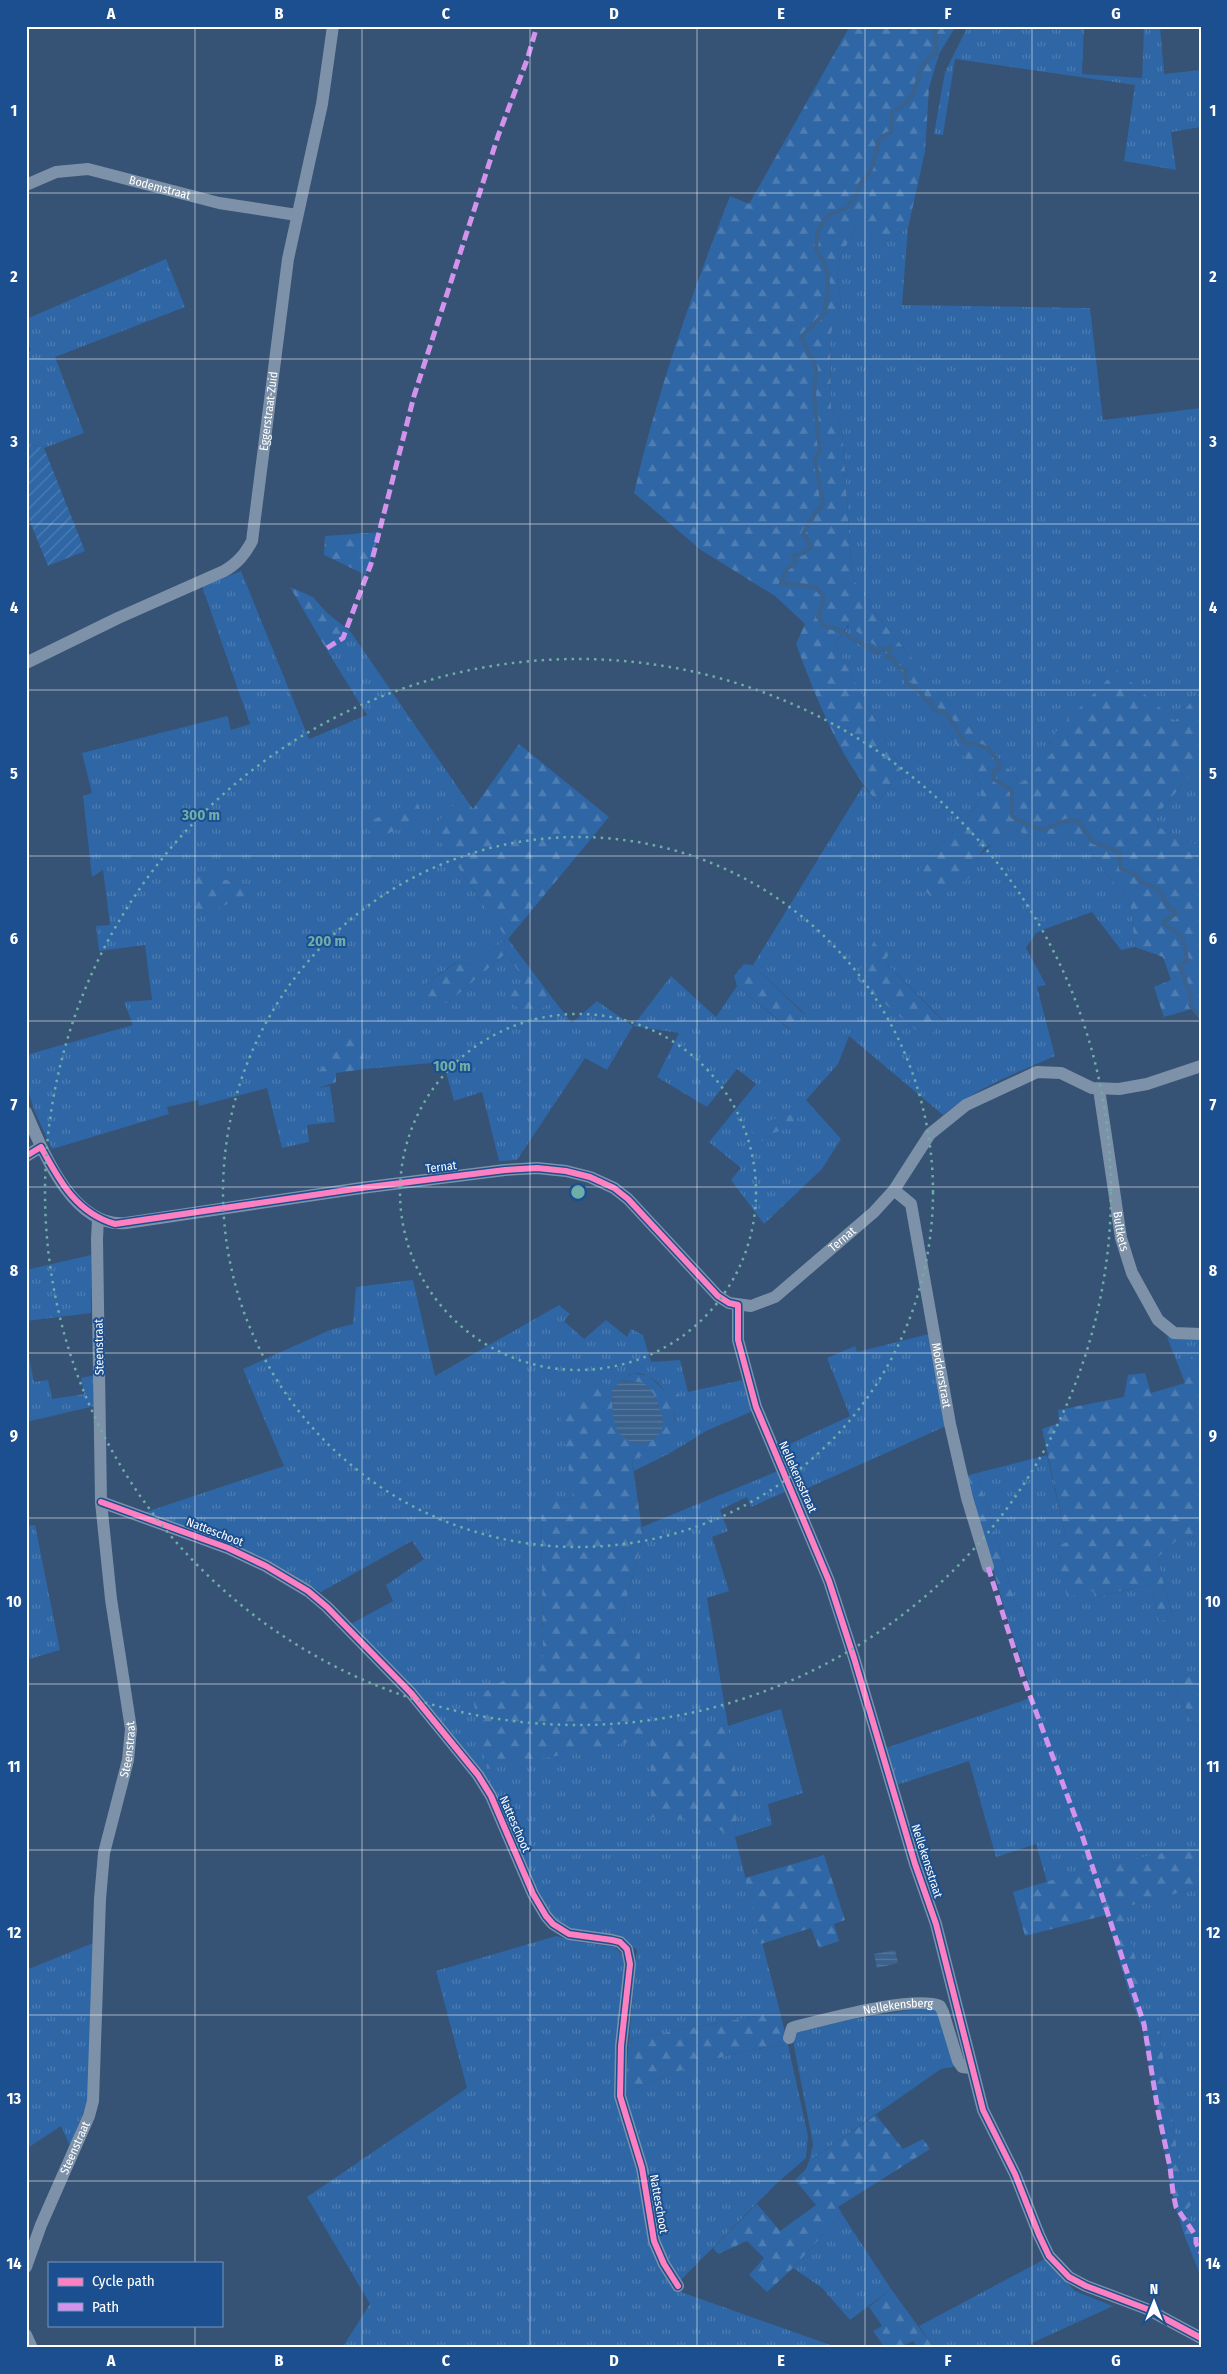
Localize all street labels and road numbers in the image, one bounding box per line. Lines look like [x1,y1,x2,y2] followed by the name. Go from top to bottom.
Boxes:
[128,173,192,202] street label: Bodemstraat
[257,371,281,452] street label: Eggerstraat-Zuid
[425,1158,457,1176] street label: Ternat
[1110,1210,1132,1253] street label: Bultkets
[826,1224,859,1255] street label: Ternat
[92,1319,106,1375] street label: Steenstraat
[929,1341,954,1409] street label: Modderstraat
[776,1439,820,1515] street label: Nellekensstraat
[185,1515,246,1549] street label: Natteschoot
[117,1720,138,1779] street label: Steenstraat
[496,1794,534,1854] street label: Natteschoot
[908,1822,946,1900] street label: Nellekensstraat
[862,1996,934,2018] street label: Nellekensberg
[57,2119,93,2176] street label: Steenstraat
[647,2173,671,2235] street label: Natteschoot

